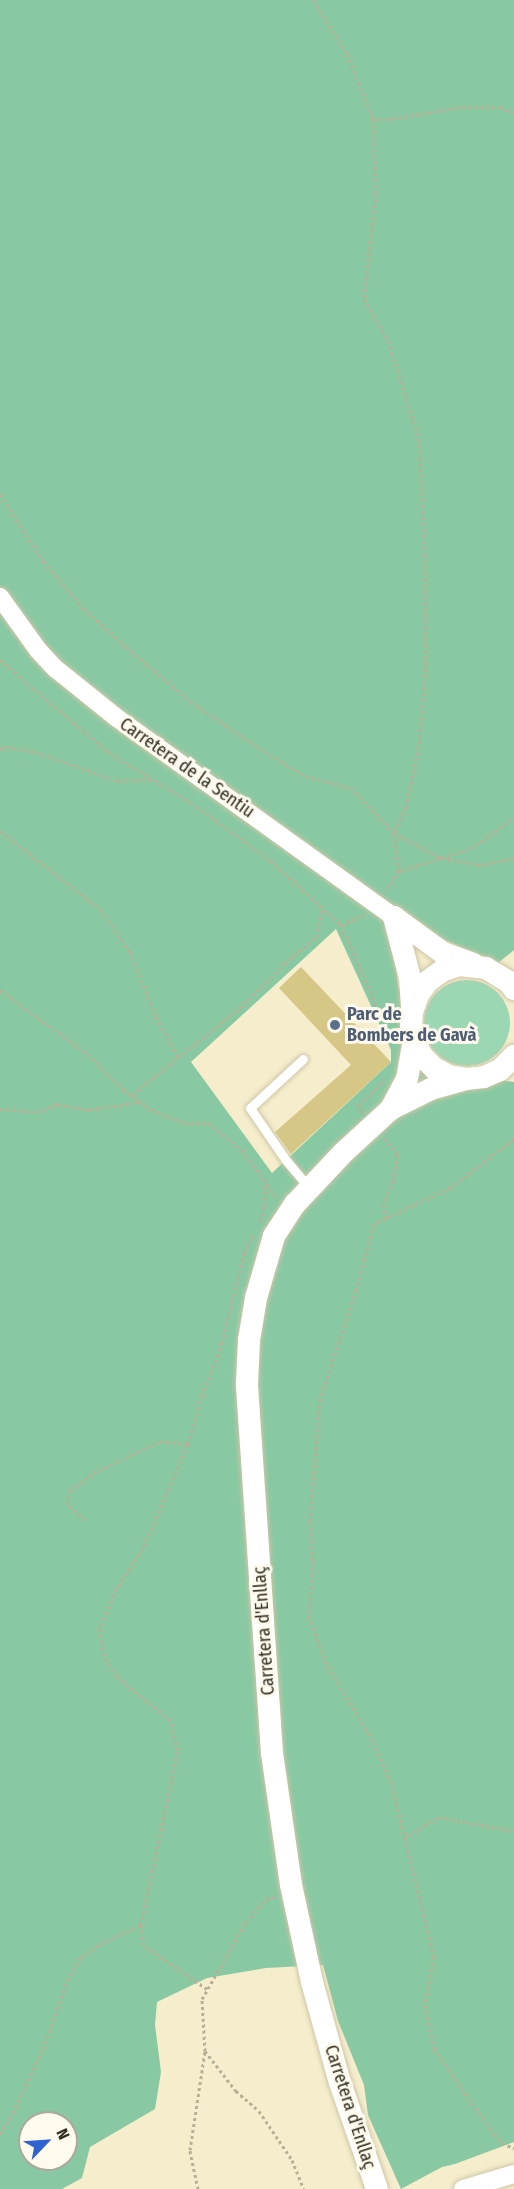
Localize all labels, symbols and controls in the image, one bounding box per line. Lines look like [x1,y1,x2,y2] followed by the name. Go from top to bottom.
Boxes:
[115,713,259,823] street label: Carretera de la Sentiu
[347,1004,476,1046] place label: Parc de Bombers de Gavà
[328,1018,342,1032] marker: Parc de Bombers de Gavà
[249,1566,279,1696] street label: Carretera d'Enllaç
[320,2042,380,2172] street label: Carretera d'Enllaç
[18,2111,78,2171] north arrow
[52,2126,74,2142] text: N

